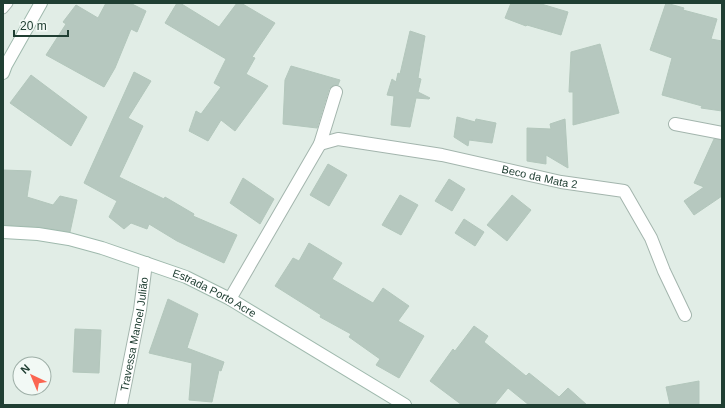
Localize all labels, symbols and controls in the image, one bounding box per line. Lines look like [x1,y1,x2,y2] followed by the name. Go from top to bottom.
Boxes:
[14,12,68,38] scale bar
[20,19,47,33] text: 20 m
[501,163,578,190] street label: Beco da Mata 2
[171,267,258,319] street label: Estrada Porto Acre
[118,276,150,392] street label: Travessa Manoel Julião
[12,356,52,396] north arrow
[18,362,32,376] text: N

